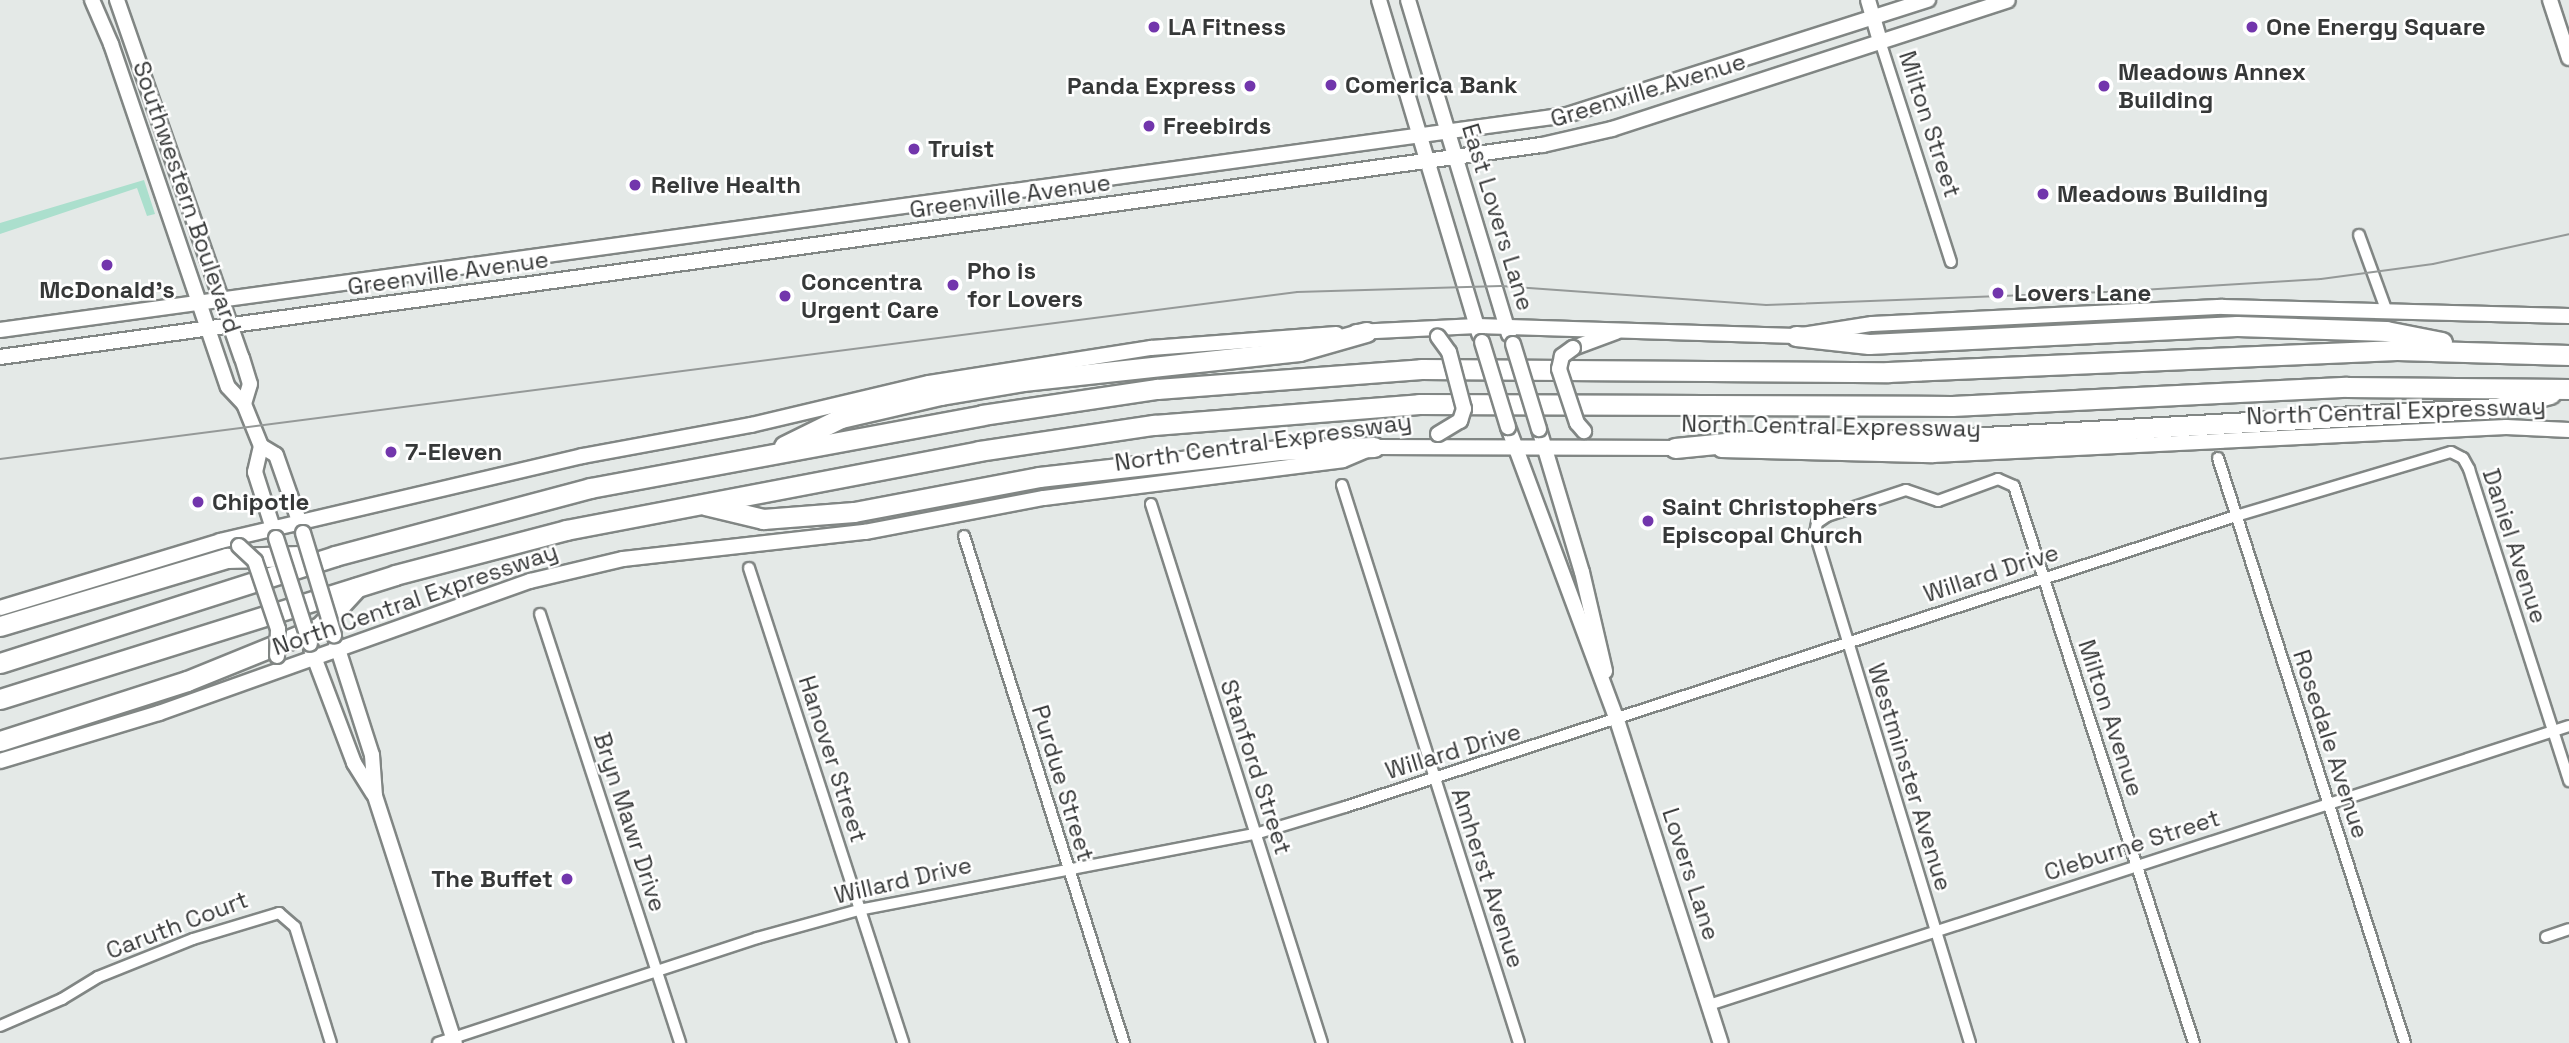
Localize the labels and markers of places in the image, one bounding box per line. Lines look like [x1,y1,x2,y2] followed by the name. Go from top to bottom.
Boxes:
[1168,13,1286,41] place label: LA Fitness
[2266,13,2486,41] place label: One Energy Square
[1146,19,1162,35] marker: LA Fitness
[2244,19,2260,35] marker: One Energy Square
[2118,58,2306,114] place label: Meadows Annex Building
[1345,71,1518,99] place label: Comerica Bank
[1067,72,1236,100] place label: Panda Express
[1323,77,1339,93] marker: Comerica Bank
[1242,78,1258,94] marker: Panda Express
[2096,78,2112,94] marker: Meadows Annex Building
[1163,112,1271,140] place label: Freebirds
[1141,118,1157,134] marker: Freebirds
[928,135,994,163] place label: Truist
[906,141,922,157] marker: Truist
[651,171,801,199] place label: Relive Health
[625,175,645,195] marker: Relive Health
[2057,180,2268,208] place label: Meadows Building
[2035,186,2051,202] marker: Meadows Building
[99,257,115,273] marker: McDonald's
[967,257,1083,313] place label: Pho is for Lovers
[801,268,939,324] place label: Concentra Urgent Care
[39,276,175,304] place label: McDonald's
[945,277,961,293] marker: Pho is for Lovers
[2014,279,2151,307] place label: Lovers Lane
[1988,283,2008,303] marker: Lovers Lane
[775,286,795,306] marker: Concentra Urgent Care
[405,438,502,466] place label: 7-Eleven
[383,444,399,460] marker: 7-Eleven
[212,488,309,516] place label: Chipotle
[1662,493,1878,549] place label: Saint Christophers Episcopal Church
[190,494,206,510] marker: Chipotle
[1640,513,1656,529] marker: Saint Christophers Episcopal Church
[431,865,553,893] place label: The Buffet
[559,871,575,887] marker: The Buffet

